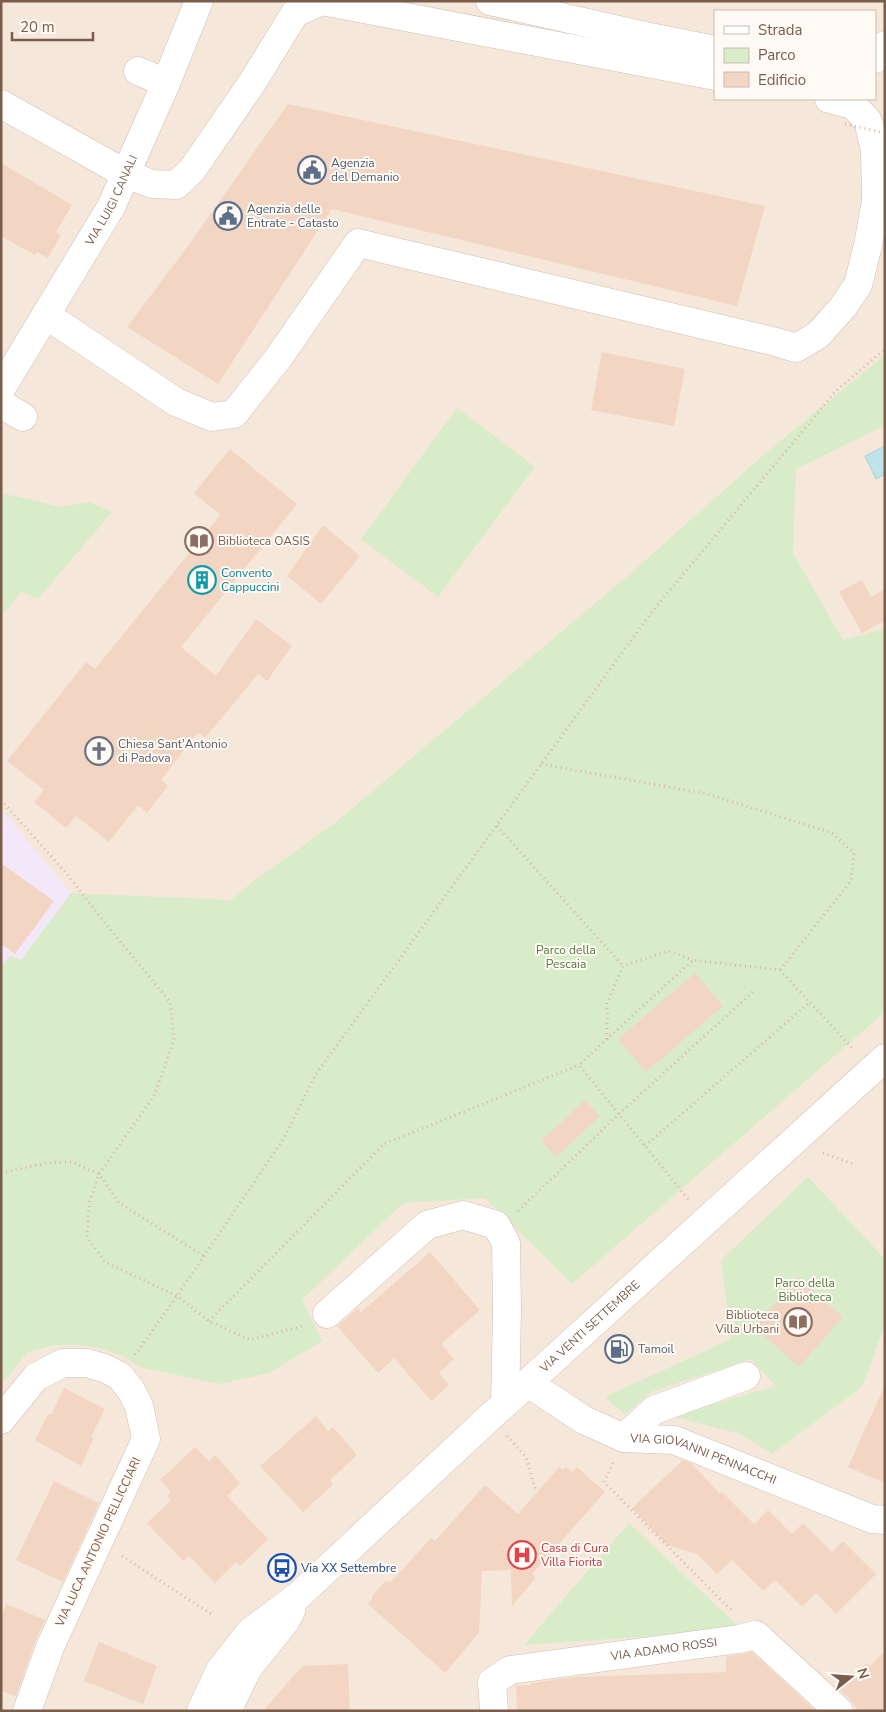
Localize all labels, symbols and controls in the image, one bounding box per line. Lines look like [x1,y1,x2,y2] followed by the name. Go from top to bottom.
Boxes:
[12,10,94,42] scale bar
[714,10,876,100] legend
[20,17,55,37] text: 20 m
[758,20,802,40] text: Strada
[758,45,796,65] text: Parco
[758,70,806,90] text: Edificio
[81,152,141,249] street label: VIA LUIGI CANALI
[297,155,327,185] public building icon: Agenzia del Demanio
[331,155,400,185] place label: Agenzia del Demanio
[213,201,243,231] public building icon: Agenzia delle Entrate - Catasto
[247,201,339,231] place label: Agenzia delle Entrate - Catasto
[184,526,214,556] library icon: Biblioteca OASIS
[218,533,310,549] place label: Biblioteca OASIS
[187,565,217,595] building icon: Convento Cappuccini
[221,565,279,595] place label: Convento Cappuccini
[84,736,114,766] church icon: Chiesa Sant'Antonio di Padova
[118,736,228,766] place label: Chiesa Sant'Antonio di Padova
[536,942,596,972] park label: Parco della Pescaia
[775,1275,835,1305] park label: Parco della Biblioteca
[536,1277,643,1377] street label: VIA VENTI SETTEMBRE
[714,1307,779,1337] place label: Biblioteca Villa Urbani
[783,1307,813,1337] library icon: Biblioteca Villa Urbani
[604,1334,634,1364] fuel station icon: Tamoil
[638,1341,674,1357] place label: Tamoil
[629,1430,779,1488] street label: VIA GIOVANNI PENNACCHI
[51,1455,144,1630] street label: VIA LUCA ANTONIO PELLICCIARI
[507,1540,537,1570] hospital icon: Casa di Cura Villa Fiorita
[540,1540,609,1570] place label: Casa di Cura Villa Fiorita
[267,1553,297,1583] bus stop icon: Via XX Settembre
[300,1560,396,1576] place label: Via XX Settembre
[609,1634,718,1664] street label: VIA ADAMO ROSSI
[826,1652,876,1702] north arrow
[852,1666,874,1681] text: N

